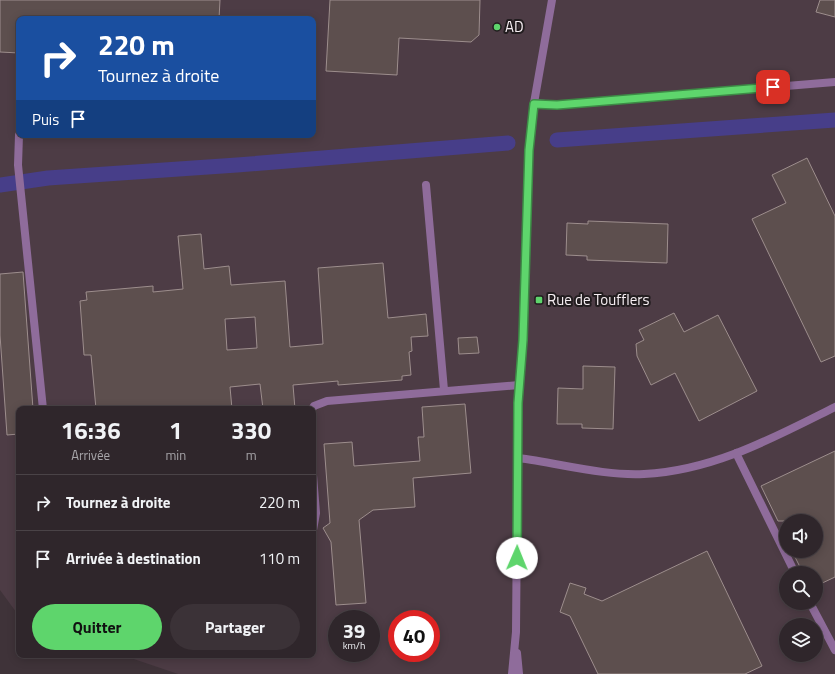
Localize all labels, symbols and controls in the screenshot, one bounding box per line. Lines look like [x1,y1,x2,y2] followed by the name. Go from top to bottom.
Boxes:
[505,15,524,38] place label: AD
[492,22,502,32] marker: AD
[98,23,175,66] text: 220 m
[32,32,84,84] icon: right
[98,62,219,89] text: Tournez à droite
[756,70,790,104] pin
[762,76,784,98] icon: arrive
[32,108,59,131] text: Puis
[67,108,89,130] icon: arrive
[547,288,649,311] place label: Rue de Toufflers
[534,295,544,305] marker: Rue de Toufflers
[61,412,121,448] text: 16:36
[169,412,183,448] text: 1
[231,412,271,448] text: 330
[71,445,110,465] text: Arrivée
[165,445,186,465] text: min
[246,445,257,465] text: m
[66,491,171,514] text: Tournez à droite
[259,491,300,514] text: 220 m
[32,492,54,514] icon: right
[779,514,823,662] map controls
[779,514,823,558] button: sound
[496,537,538,579] position arrow
[66,547,201,570] text: Arrivée à destination
[259,547,300,570] text: 110 m
[32,548,54,570] icon: arrive
[779,566,823,610] button: search
[32,604,162,650] button: Quitter
[170,604,300,650] button: Partager
[388,610,440,662] speed limit sign: 40
[343,615,365,646] text: 39
[779,618,823,662] button: layers
[343,638,365,653] text: km/h

